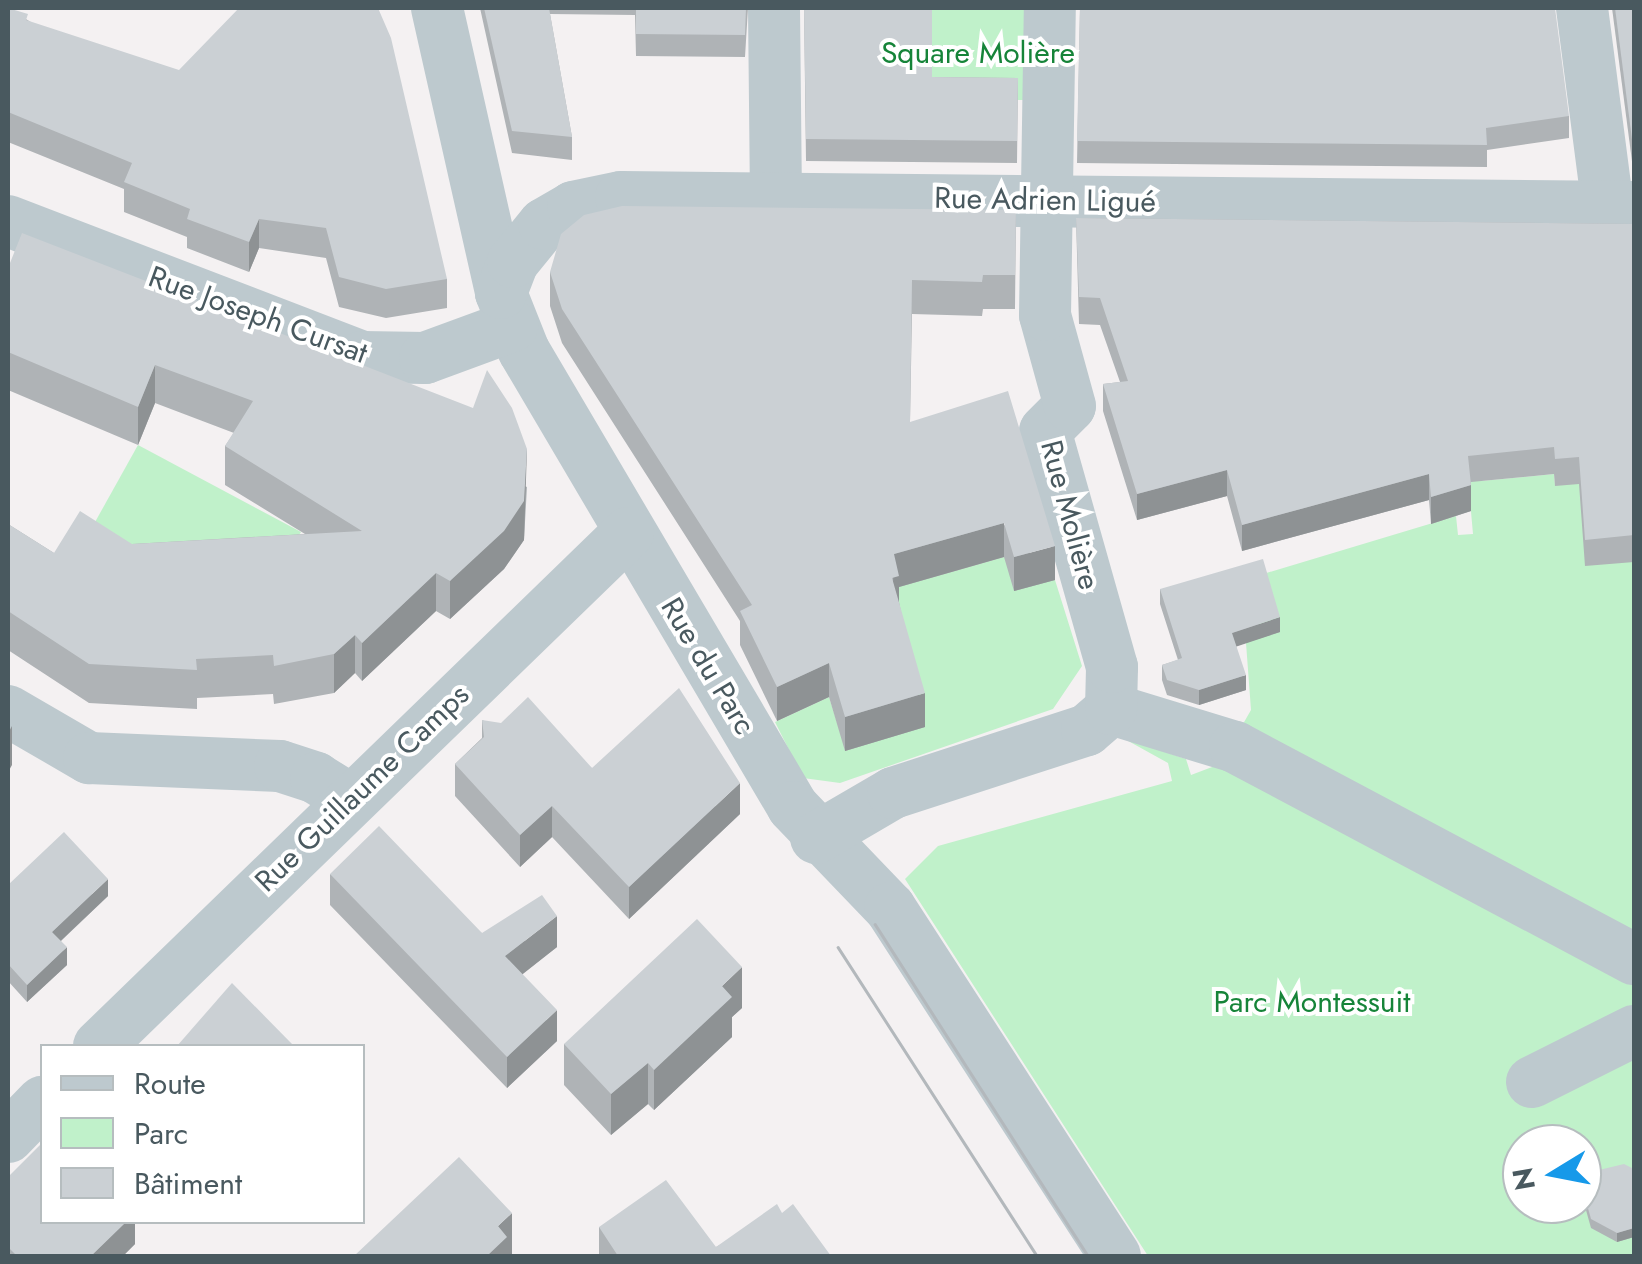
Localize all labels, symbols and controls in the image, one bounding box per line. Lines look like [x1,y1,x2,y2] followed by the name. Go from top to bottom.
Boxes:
[881,35,1075,71] park label: Square Molière
[934,180,1156,220] street label: Rue Adrien Ligué
[144,259,372,371] street label: Rue Joseph Cursat
[1033,436,1107,594] street label: Rue Molière
[653,591,763,741] street label: Rue du Parc
[248,677,476,899] street label: Rue Guillaume Camps
[1213,984,1411,1020] park label: Parc Montessuit
[40,1044,365,1224] legend
[134,1062,206,1105] text: Route
[134,1112,188,1155] text: Parc
[1502,1124,1602,1224] north arrow
[134,1162,242,1205] text: Bâtiment
[1502,1164,1546,1193] text: N

